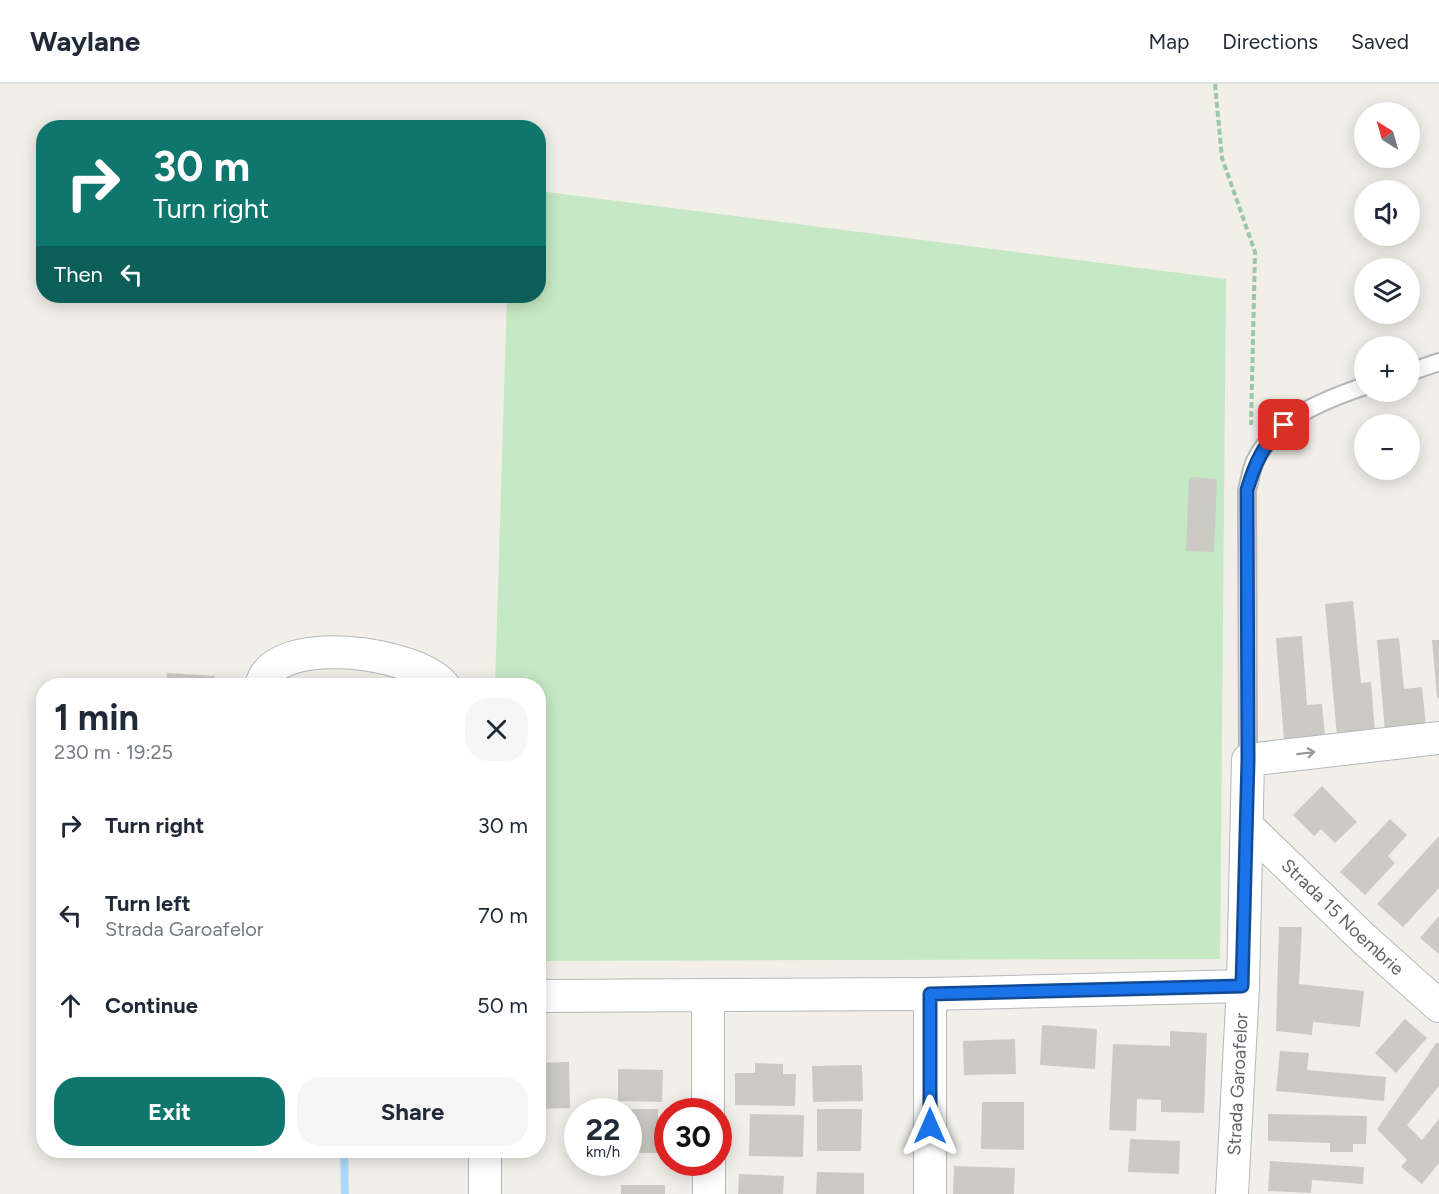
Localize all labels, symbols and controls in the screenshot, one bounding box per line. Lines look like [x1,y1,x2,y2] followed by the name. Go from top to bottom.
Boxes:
[30,24,140,58] text: Waylane
[1148,29,1189,54] text: Map
[1222,29,1318,54] text: Directions
[1351,29,1409,54] text: Saved
[1354,102,1420,168] north arrow
[1354,102,1420,480] map controls
[153,141,250,192] text: 30 m
[54,144,132,222] icon: right
[1354,180,1420,246] button: sound
[153,192,269,225] text: Turn right
[115,258,148,291] icon: left
[1354,258,1420,324] button: layers
[54,261,103,288] text: Then
[1354,336,1420,402] button: +
[1258,399,1309,450] pin
[1267,408,1300,441] icon: arrive
[1354,414,1420,480] button: −
[54,696,139,739] text: 1 min
[465,698,528,761] button: close
[54,740,173,764] text: 230 m · 19:25
[1296,747,1316,758] one-way arrow
[54,809,87,842] icon: right
[105,812,204,839] text: Turn right
[478,812,528,839] text: 30 m
[1277,854,1408,980] street label: Strada 15 Noembrie
[105,890,191,917] text: Turn left
[54,899,87,932] icon: left
[478,902,528,929] text: 70 m
[105,917,264,941] text: Strada Garoafelor
[54,989,87,1022] icon: ahead
[105,992,198,1019] text: Continue
[477,992,528,1019] text: 50 m
[1223,1012,1253,1156] street label: Strada Garoafelor
[54,1077,285,1146] button: Exit
[297,1077,528,1146] button: Share
[898,1094,962,1158] position arrow
[654,1098,732,1176] speed limit sign: 30
[586,1111,620,1148] text: 22
[586,1143,620,1161] text: km/h

